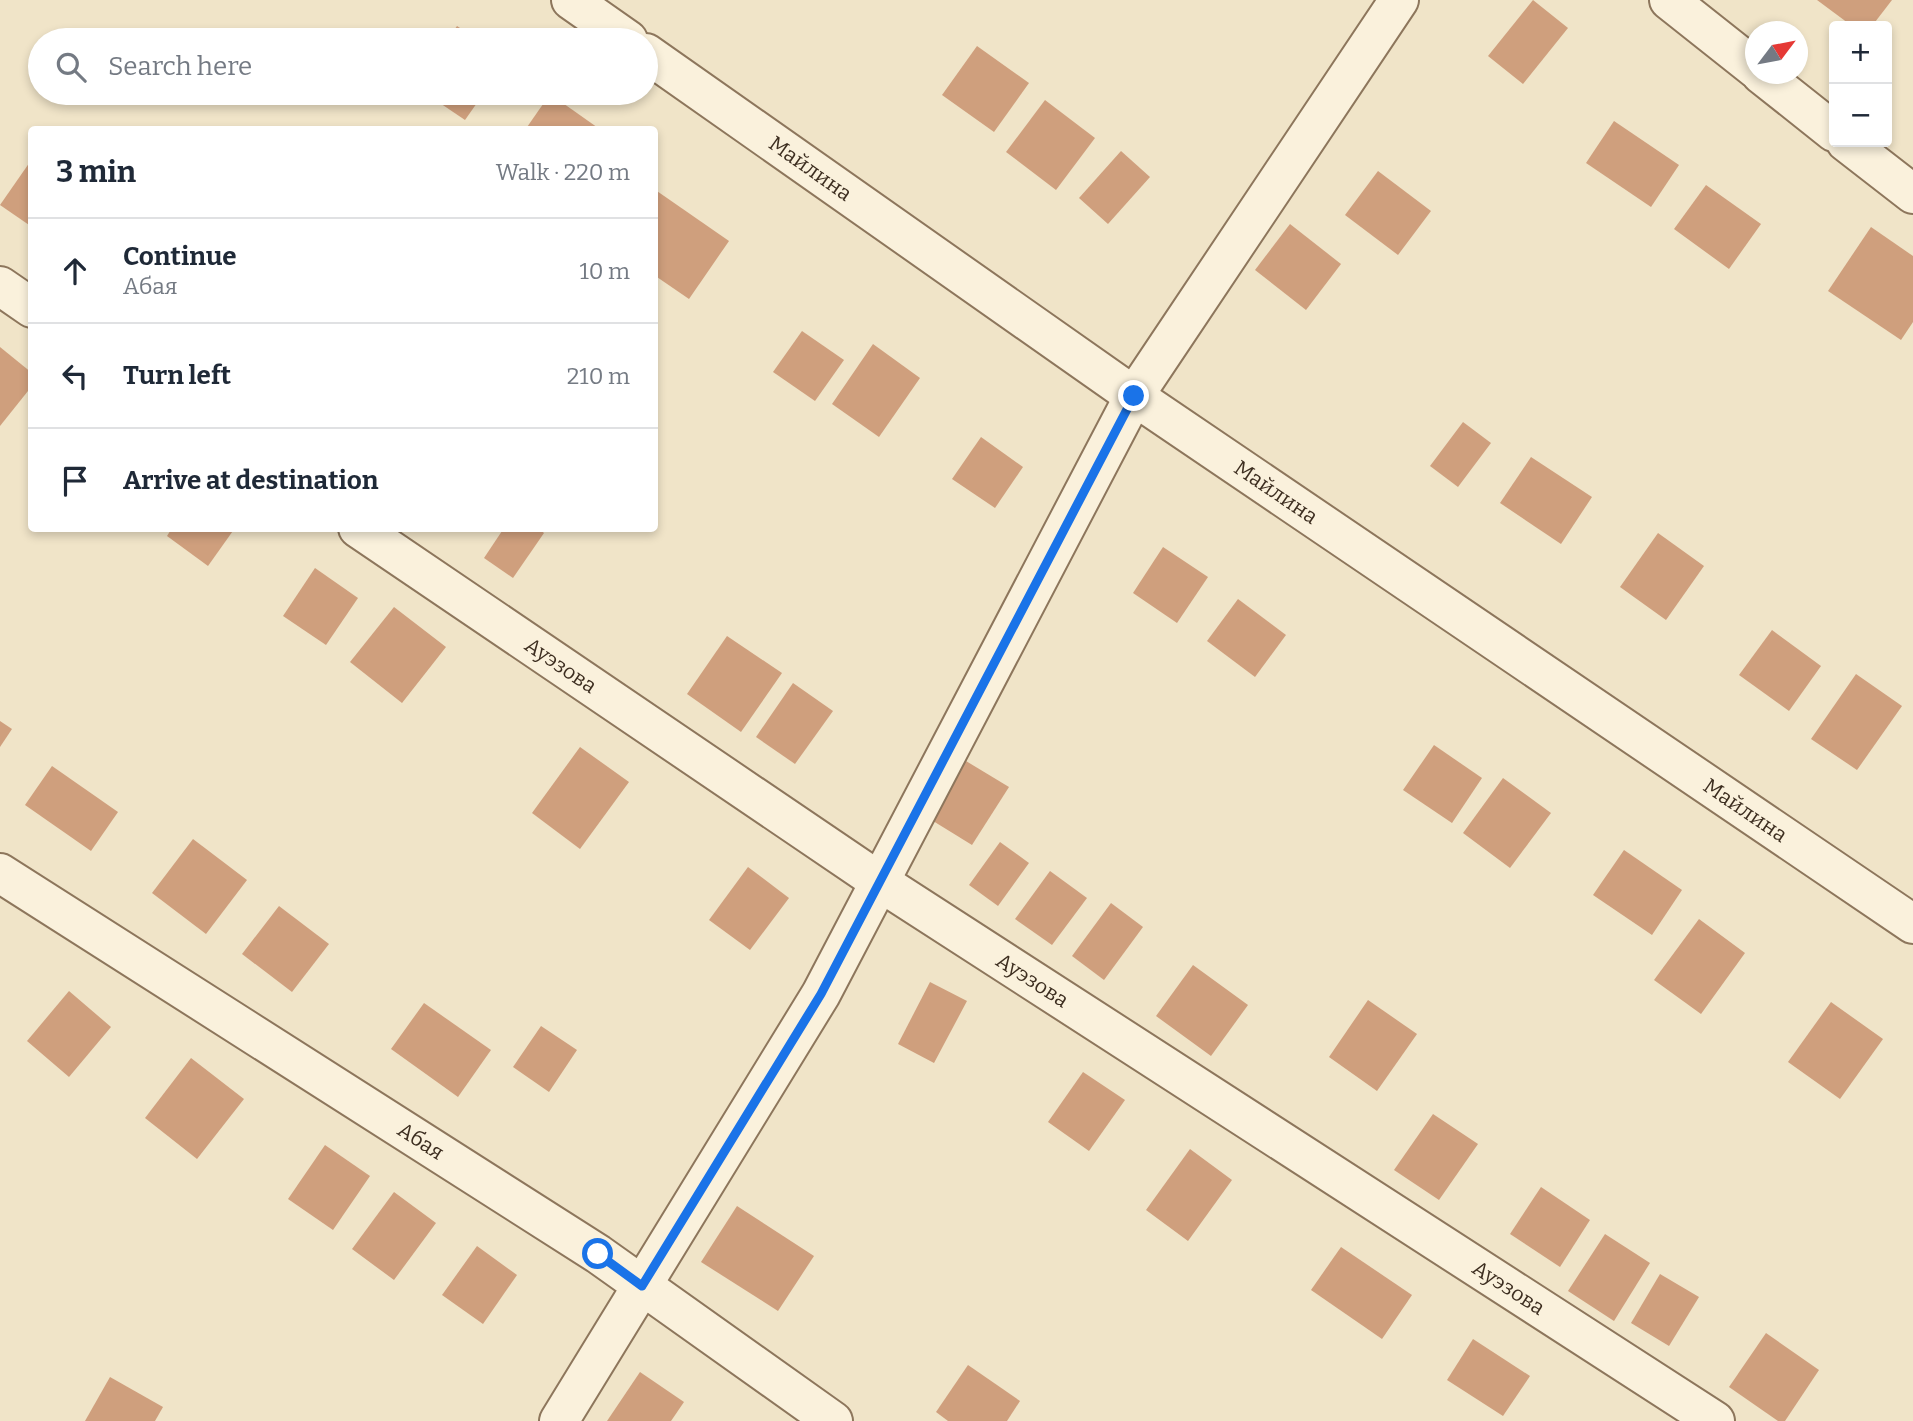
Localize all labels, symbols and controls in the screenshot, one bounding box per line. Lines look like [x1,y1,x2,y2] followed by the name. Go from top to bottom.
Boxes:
[1745,21,1808,84] north arrow
[1829,21,1892,147] map controls
[1829,21,1892,84] button: +
[28,28,658,105] search box
[52,48,90,86] icon: search
[108,51,252,82] text: Search here
[1829,84,1892,147] button: −
[764,130,857,207] street label: Майлина
[56,154,136,190] text: 3 min
[496,158,630,186] text: Walk · 220 m
[123,241,237,272] text: Continue
[56,252,94,290] icon: ahead
[579,257,630,285] text: 10 m
[123,272,178,300] text: Абая
[56,357,94,395] icon: left
[123,360,231,391] text: Turn left
[567,362,630,390] text: 210 m
[1118,380,1149,411] route end
[1229,455,1323,530] street label: Майлина
[56,462,94,500] icon: arrive
[123,465,378,496] text: Arrive at destination
[520,632,602,699] street label: Ауэзова
[1698,773,1793,848] street label: Майлина
[991,947,1074,1014] street label: Ауэзова
[393,1117,449,1165] street label: Абая
[582,1238,613,1269] route start
[1468,1255,1550,1321] street label: Ауэзова

